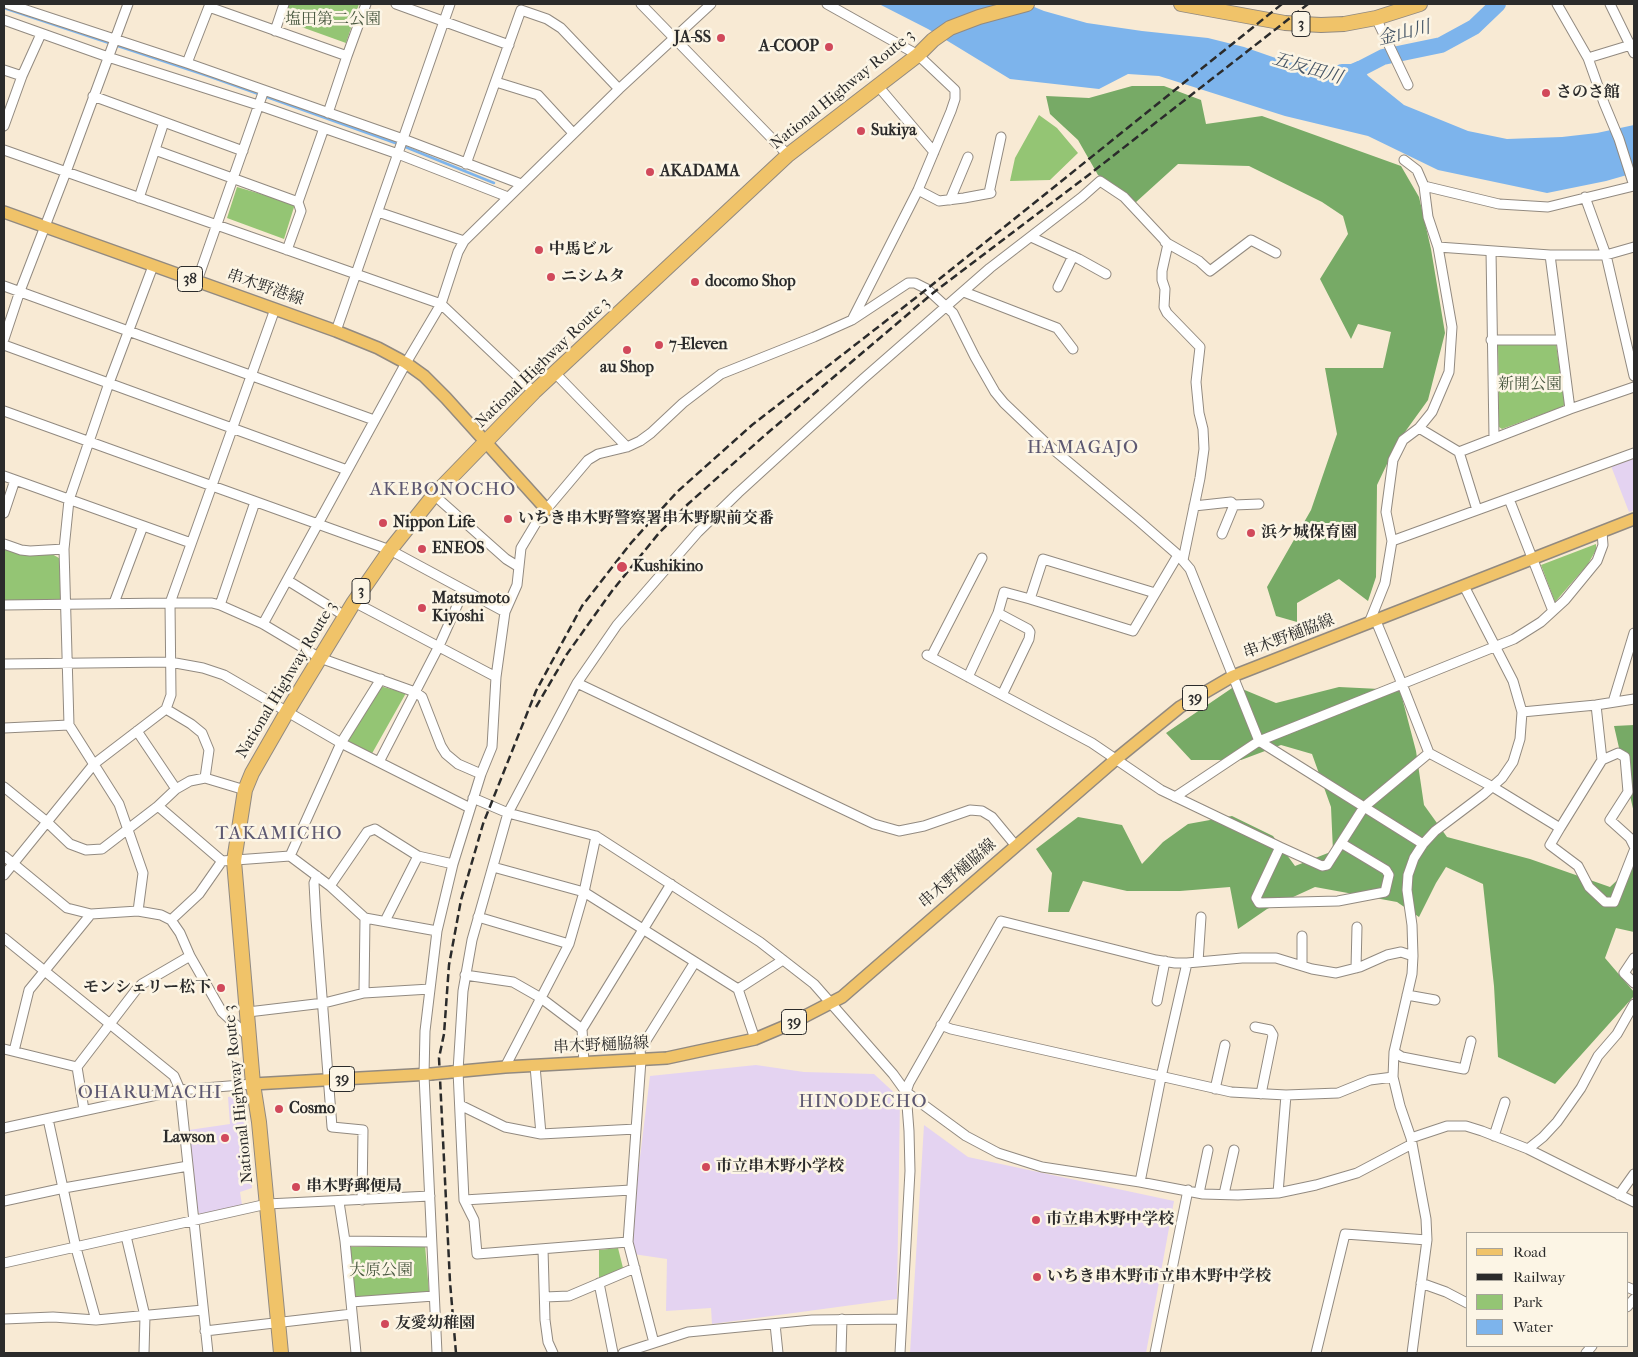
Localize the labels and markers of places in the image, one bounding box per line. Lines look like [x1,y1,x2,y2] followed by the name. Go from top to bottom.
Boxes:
[674,28,711,48] place label: JA-SS
[715,32,727,44] marker: JA-SS
[759,37,819,57] place label: A-COOP
[823,41,835,53] marker: A-COOP
[1556,83,1620,103] place label: さのさ館
[1540,87,1552,99] marker: さのさ館
[871,121,917,141] place label: Sukiya
[855,125,867,137] marker: Sukiya
[660,162,740,182] place label: AKADAMA
[644,166,656,178] marker: AKADAMA
[549,240,613,260] place label: 中馬ビル
[533,244,545,256] marker: 中馬ビル
[561,267,625,287] place label: ニシムタ
[545,271,557,283] marker: ニシムタ
[705,272,796,292] place label: docomo Shop
[689,276,701,288] marker: docomo Shop
[669,335,728,355] place label: 7-Eleven
[653,339,665,351] marker: 7-Eleven
[621,344,633,356] marker: au Shop
[600,358,654,378] place label: au Shop
[518,509,774,529] place label: いちき串木野警察署串木野駅前交番
[393,513,475,533] place label: Nippon Life
[502,513,514,525] marker: いちき串木野警察署串木野駅前交番
[377,517,389,529] marker: Nippon Life
[1261,523,1357,543] place label: 浜ケ城保育園
[1245,527,1257,539] marker: 浜ケ城保育園
[432,539,485,559] place label: ENEOS
[416,543,428,555] marker: ENEOS
[633,557,703,577] place label: Kushikino
[615,560,629,574] marker: Kushikino
[432,589,510,627] place label: Matsumoto Kiyoshi
[416,602,428,614] marker: Matsumoto Kiyoshi
[83,978,211,998] place label: モンシェリー松下
[215,982,227,994] marker: モンシェリー松下
[289,1099,335,1119] place label: Cosmo
[273,1103,285,1115] marker: Cosmo
[163,1128,215,1148] place label: Lawson
[219,1132,231,1144] marker: Lawson
[716,1157,844,1177] place label: 市立串木野小学校
[700,1161,712,1173] marker: 市立串木野小学校
[306,1177,402,1197] place label: 串木野郵便局
[290,1181,302,1193] marker: 串木野郵便局
[1046,1210,1174,1230] place label: 市立串木野中学校
[1030,1214,1042,1226] marker: 市立串木野中学校
[1047,1267,1271,1287] place label: いちき串木野市立串木野中学校
[1031,1271,1043,1283] marker: いちき串木野市立串木野中学校
[395,1314,475,1334] place label: 友愛幼稚園
[379,1318,391,1330] marker: 友愛幼稚園

